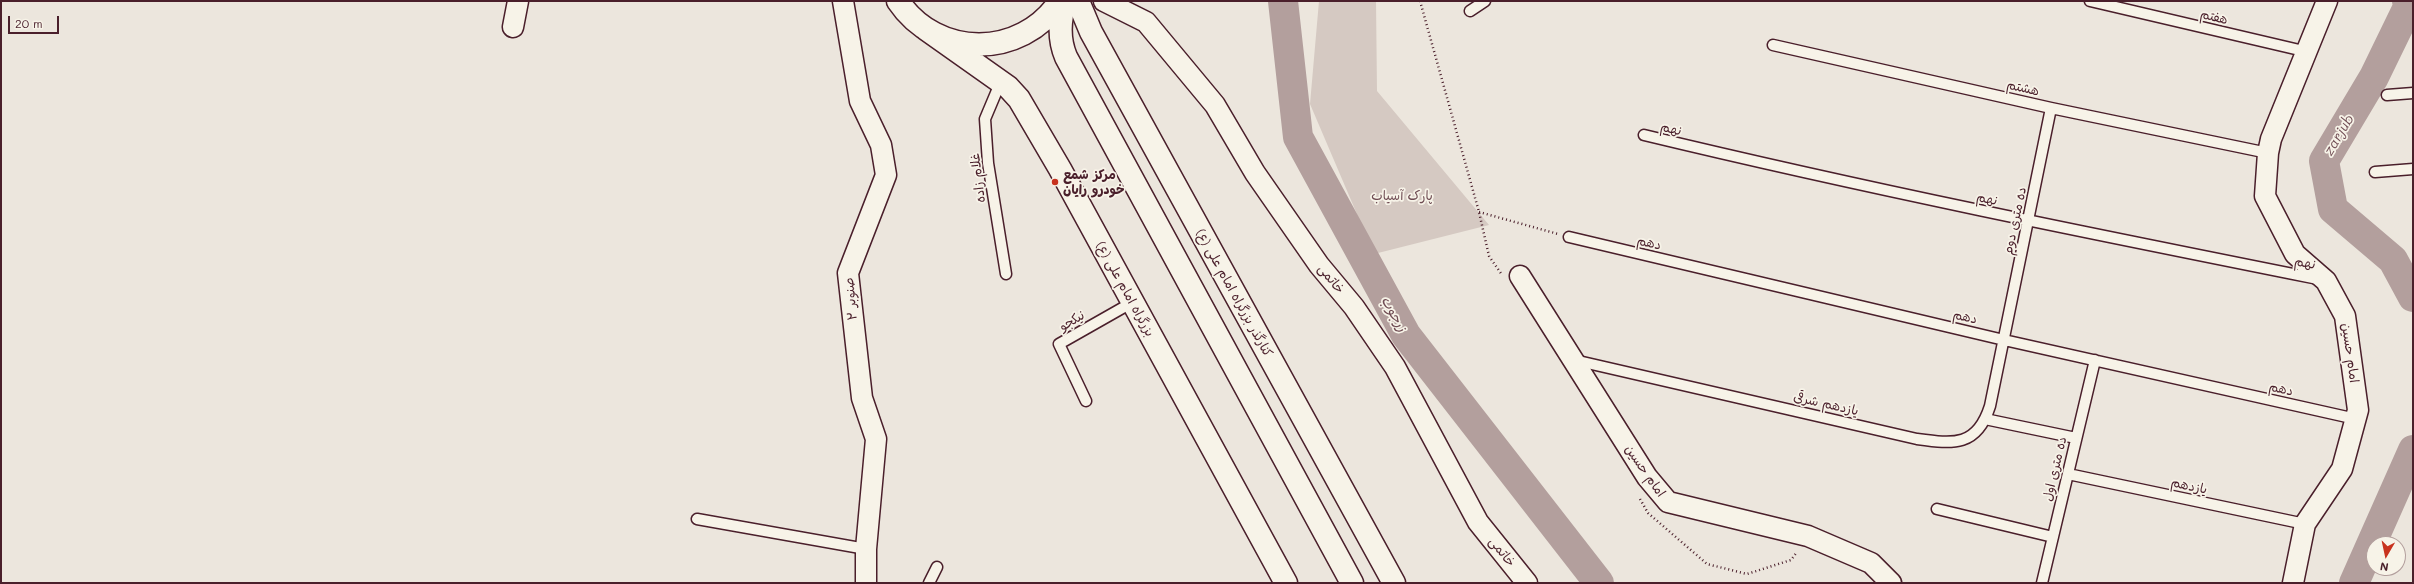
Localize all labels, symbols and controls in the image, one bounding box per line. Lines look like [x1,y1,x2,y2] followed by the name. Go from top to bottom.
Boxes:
[2199,6,2229,28] street label: هفتم
[10,8,61,34] scale bar
[15,15,43,31] text: 20 m
[2005,77,2041,99] street label: هشتم
[2320,111,2358,159] water label: zarjub
[1659,119,1683,139] street label: نهم
[967,152,989,204] street label: غلام زاده
[1063,167,1124,198] place label: مرکز شمع خودرو رایان
[1050,177,1060,187] marker: مرکز شمع خودرو رایان
[2000,186,2030,256] street label: ده متری دوم
[1371,188,1433,204] park label: پارک آسیاب
[1975,189,1999,209] street label: نهم
[1192,226,1276,360] street label: کنارگذر بزرگراه امام علی (ع)
[1635,233,1663,253] street label: دهم
[1092,239,1158,339] street label: بزرگراه امام علی (ع)
[2293,253,2317,273] street label: نهم
[1314,261,1348,297] street label: خاتمی
[841,277,861,321] street label: صنوبر ۲
[1377,293,1411,335] water label: زرجوب
[1056,307,1088,335] street label: نیکجو
[1951,307,1979,327] street label: دهم
[2338,322,2362,384] street label: امام حسین
[2267,379,2295,399] street label: دهم
[1792,389,1860,419] street label: یازدهم شرقی
[2040,435,2070,503] street label: ده متری اول
[1621,442,1669,500] street label: امام حسین
[2169,475,2209,497] street label: یازدهم
[1486,534,1518,570] street label: خاتمی
[2366,536,2406,576] north arrow
[2379,559,2390,575] text: N

